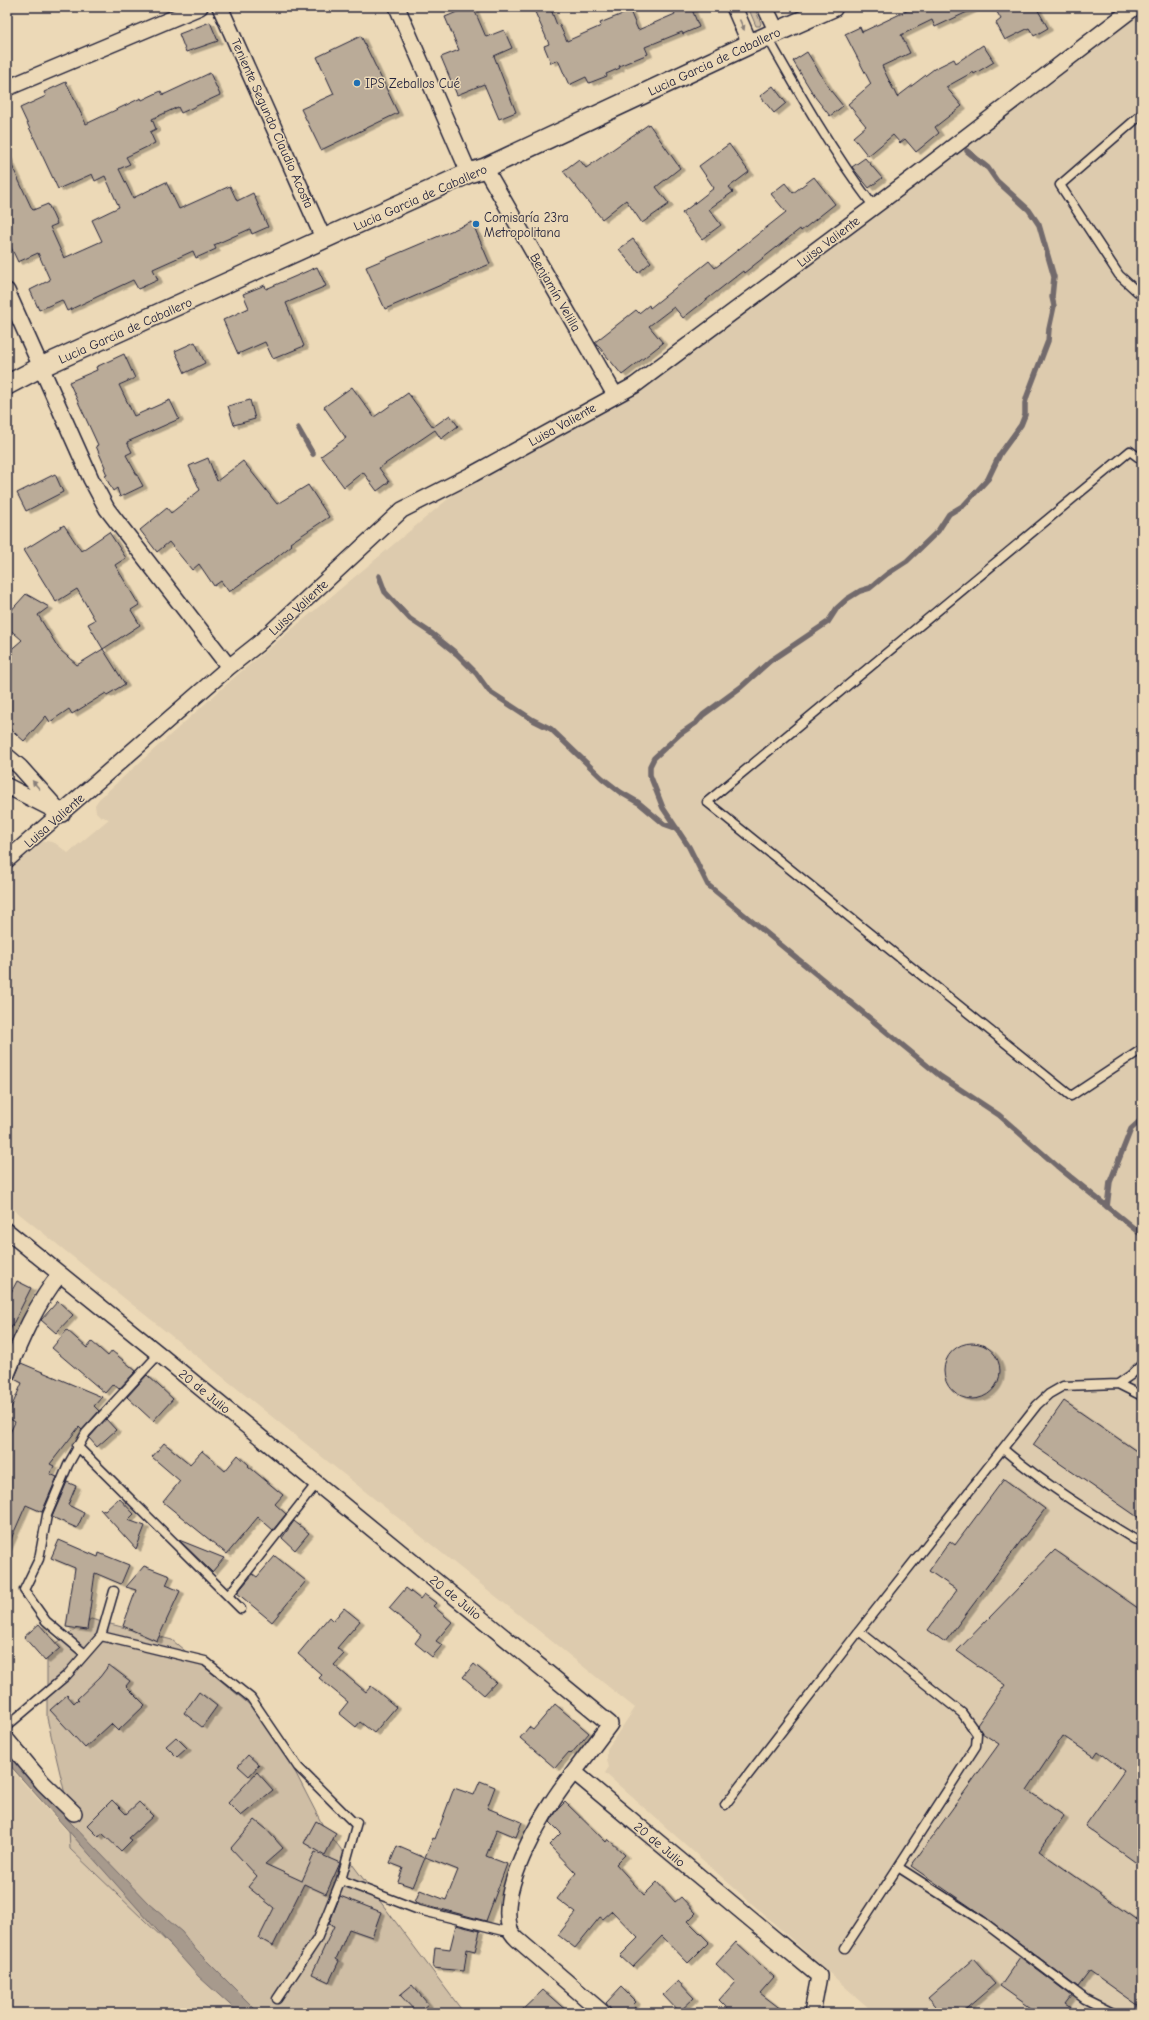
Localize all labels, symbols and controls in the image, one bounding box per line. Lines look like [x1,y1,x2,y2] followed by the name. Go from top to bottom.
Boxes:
[739,20,745,31] one-way arrow
[646,24,783,99] street label: Lucia Garcia de Caballero
[228,36,317,210] street label: Teniente Segundo Claudio Acosta
[365,76,460,91] place label: IPS Zeballos Cué
[352,78,362,88] marker: IPS Zeballos Cué
[351,161,489,234] street label: Lucia Garcia de Caballero
[484,210,569,240] place label: Comisaría 23ra Metropolitana
[794,213,863,270] street label: Luisa Valiente
[471,219,481,229] marker: Comisaría 23ra Metropolitana
[527,251,584,334] street label: Benjamín Velilla
[56,294,194,367] street label: Lucia Garcia de Caballero
[526,400,599,449] street label: Luisa Valiente
[266,576,331,638] street label: Luisa Valiente
[31,780,40,790] one-way arrow
[21,790,88,851] street label: Luisa Valiente
[176,1366,234,1417] street label: 20 de Julio
[427,1572,485,1623] street label: 20 de Julio
[631,1819,688,1870] street label: 20 de Julio

